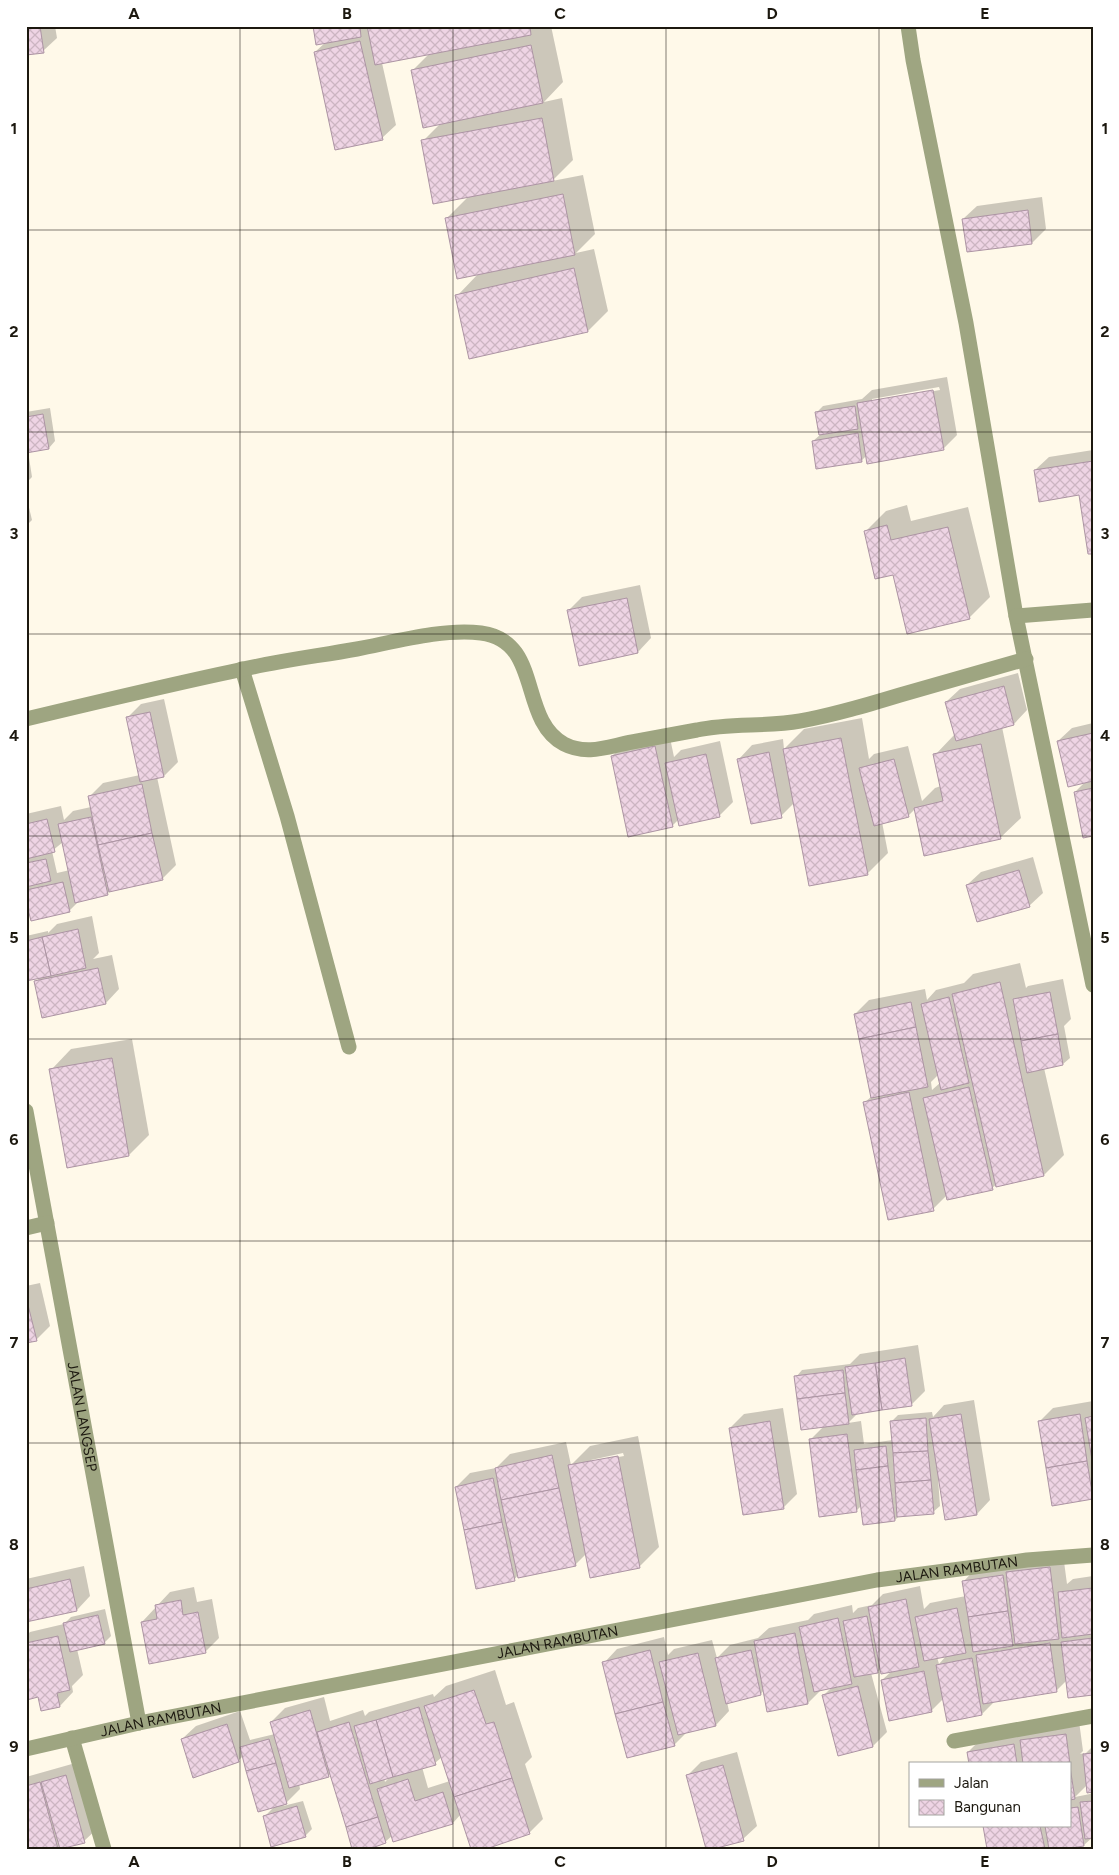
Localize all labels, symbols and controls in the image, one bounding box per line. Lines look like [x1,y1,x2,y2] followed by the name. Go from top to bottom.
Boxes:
[128,4,140,23] text: A
[342,4,352,23] text: B
[554,4,566,23] text: C
[766,4,778,23] text: D
[980,4,990,23] text: E
[11,119,17,138] text: 1
[1102,119,1108,138] text: 1
[9,322,19,341] text: 2
[1100,322,1110,341] text: 2
[10,524,19,543] text: 3
[1101,524,1110,543] text: 3
[9,726,19,745] text: 4
[1100,726,1110,745] text: 4
[9,928,19,947] text: 5
[1100,928,1110,947] text: 5
[9,1130,19,1149] text: 6
[1100,1130,1110,1149] text: 6
[10,1333,19,1352] text: 7
[1101,1333,1110,1352] text: 7
[64,1361,101,1473] street label: JALAN LANGSEP
[9,1535,19,1554] text: 8
[1100,1535,1110,1554] text: 8
[894,1553,1019,1586] street label: JALAN RAMBUTAN
[495,1622,619,1662] street label: JALAN RAMBUTAN
[98,1699,223,1740] street label: JALAN RAMBUTAN
[9,1737,19,1756] text: 9
[1100,1737,1110,1756] text: 9
[909,1762,1072,1828] legend
[954,1774,989,1792] text: Jalan
[954,1798,1021,1816] text: Bangunan
[128,1852,140,1871] text: A
[342,1852,352,1871] text: B
[554,1852,566,1871] text: C
[766,1852,778,1871] text: D
[980,1852,990,1871] text: E

